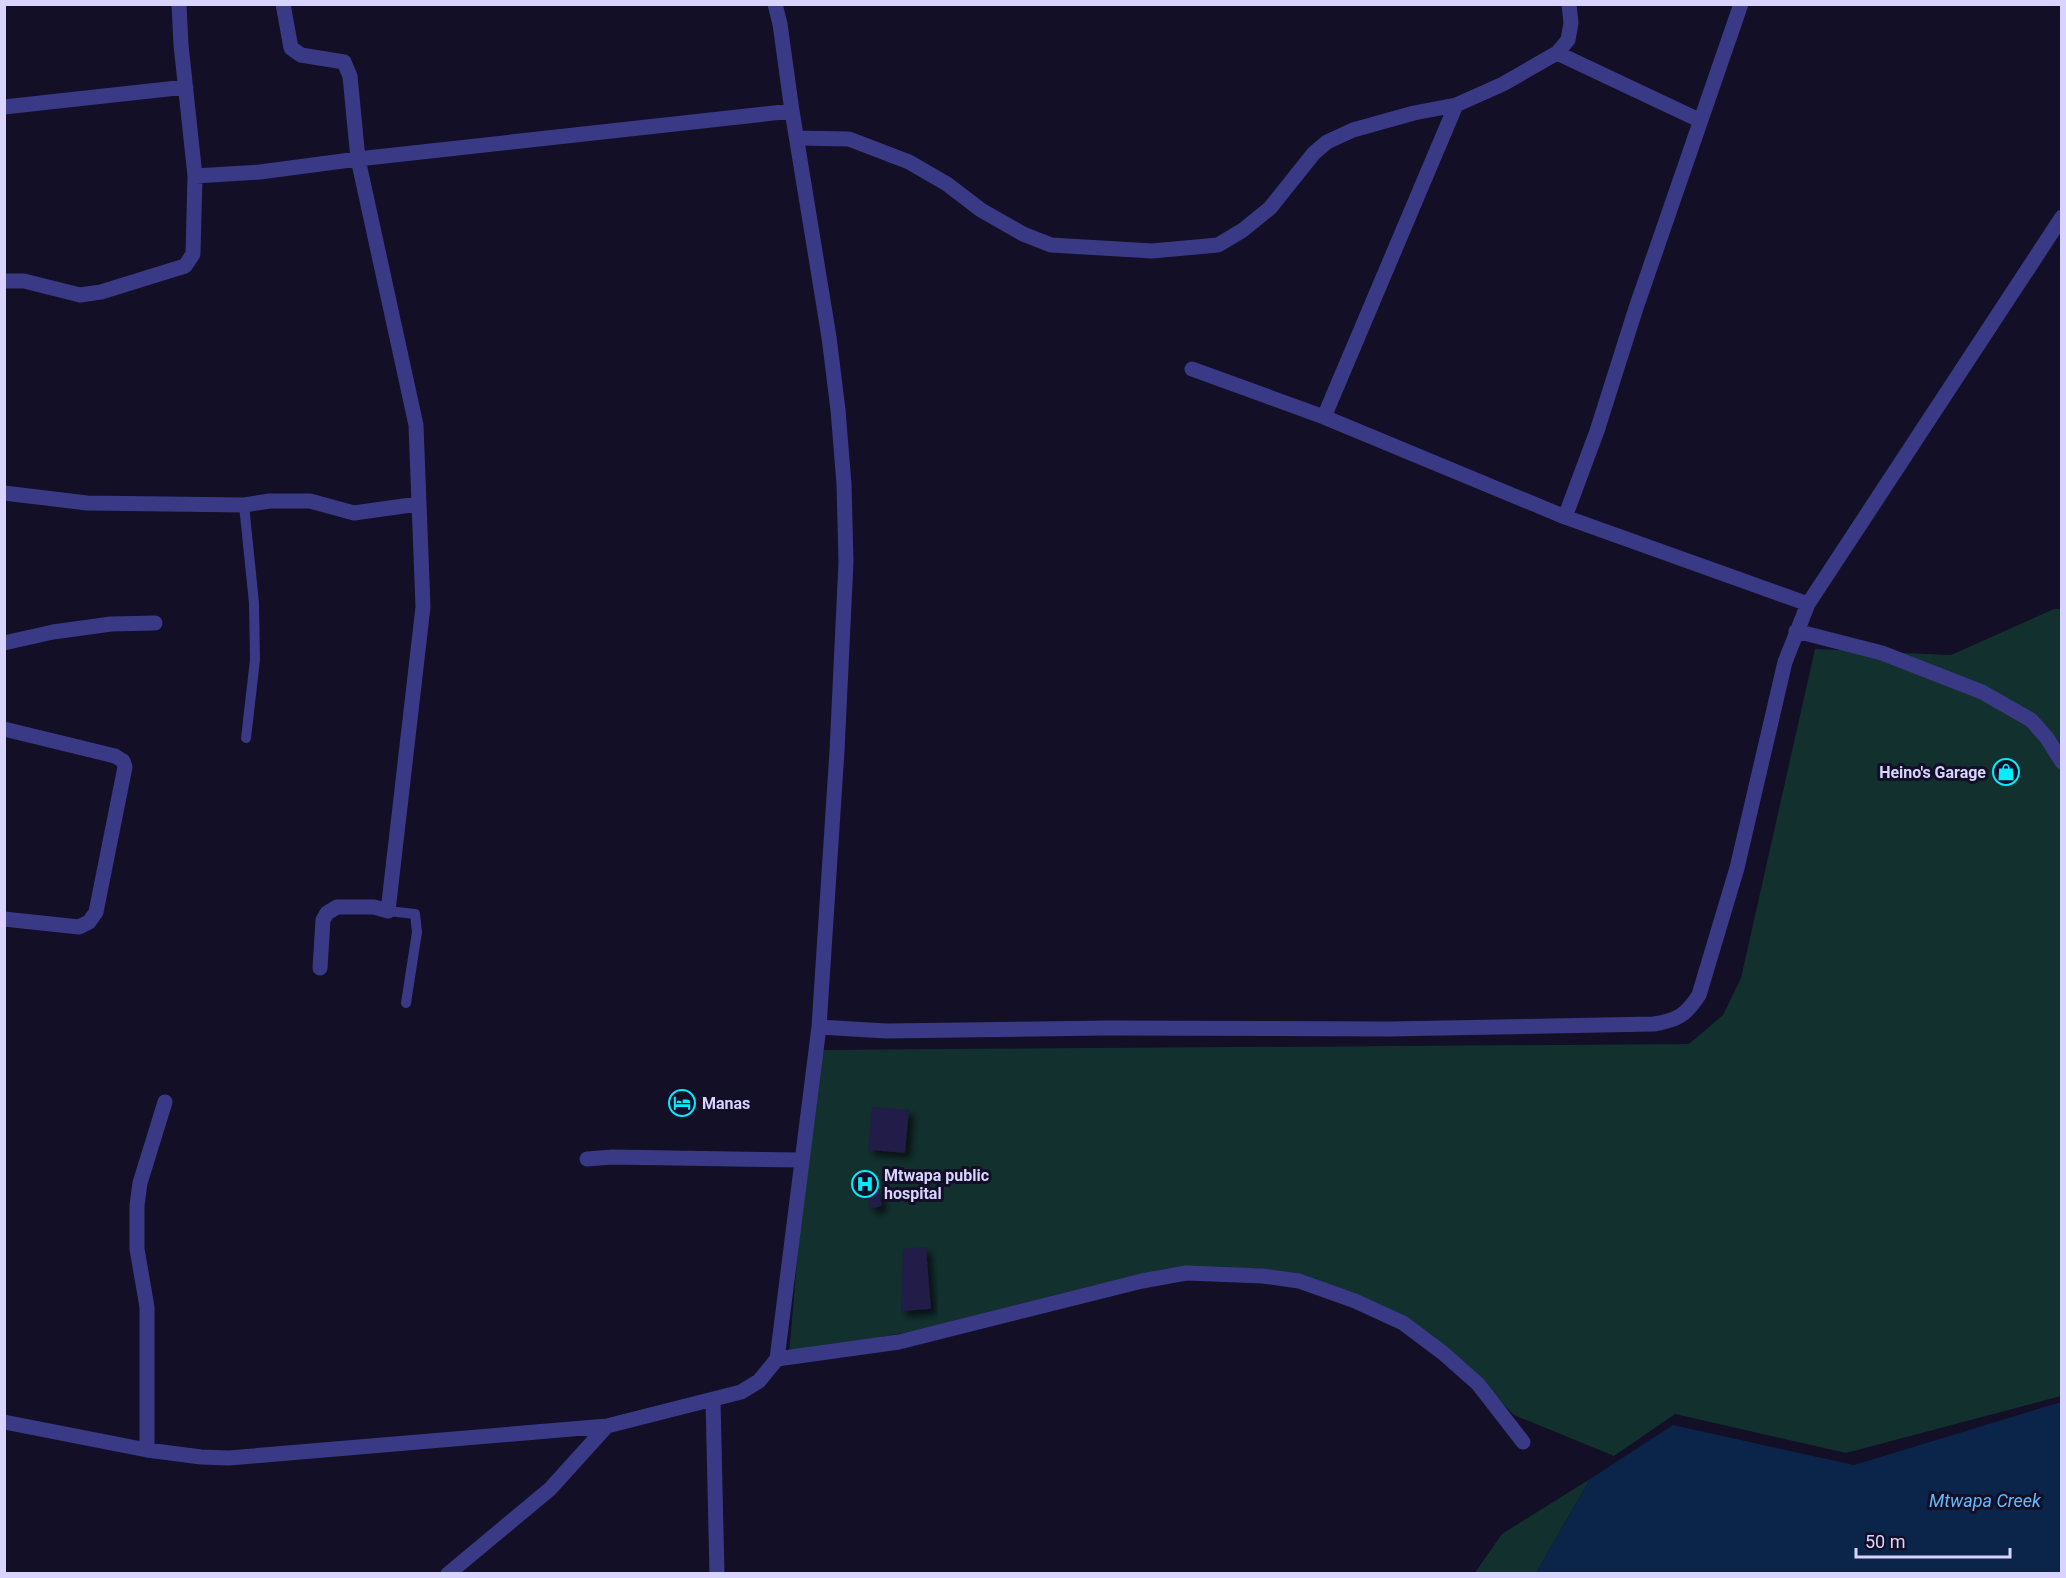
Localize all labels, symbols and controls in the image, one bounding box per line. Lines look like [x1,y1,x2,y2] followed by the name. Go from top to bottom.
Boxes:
[1991,757,2021,787] shop icon: Heino's Garage
[1879,763,1986,782] place label: Heino's Garage
[667,1088,697,1118] hotel icon: Manas
[702,1094,750,1113] place label: Manas
[884,1166,989,1203] place label: Mtwapa public hospital
[850,1169,880,1199] hospital icon: Mtwapa public hospital
[1929,1490,2042,1511] water label: Mtwapa Creek
[1856,1521,2010,1559] scale bar
[1865,1531,1905,1552] text: 50 m

